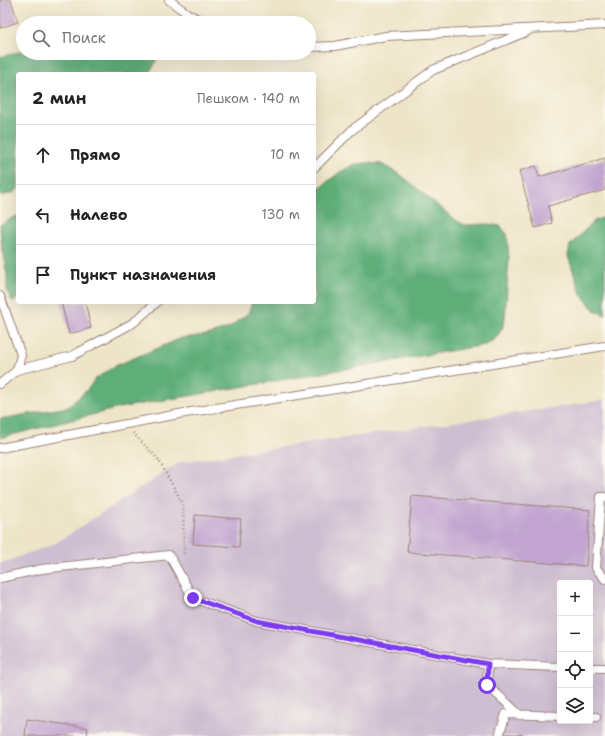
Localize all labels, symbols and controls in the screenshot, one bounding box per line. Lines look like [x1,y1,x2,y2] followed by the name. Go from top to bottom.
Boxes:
[16,16,316,60] search box
[30,27,52,49] icon: search
[62,28,106,48] text: Поиск
[32,87,87,109] text: 2 мин
[197,90,300,107] text: Пешком · 140 m
[32,144,54,166] icon: ahead
[70,145,120,165] text: Прямо
[270,146,300,163] text: 10 m
[32,204,54,226] icon: left
[70,205,128,225] text: Налево
[262,206,300,223] text: 130 m
[32,264,54,286] icon: arrive
[70,265,216,285] text: Пункт назначения
[557,580,593,724] map controls
[557,580,593,616] button: +
[184,589,202,607] route end
[557,616,593,652] button: −
[557,652,593,688] button: locate
[478,676,496,694] route start
[557,688,593,724] button: layers

